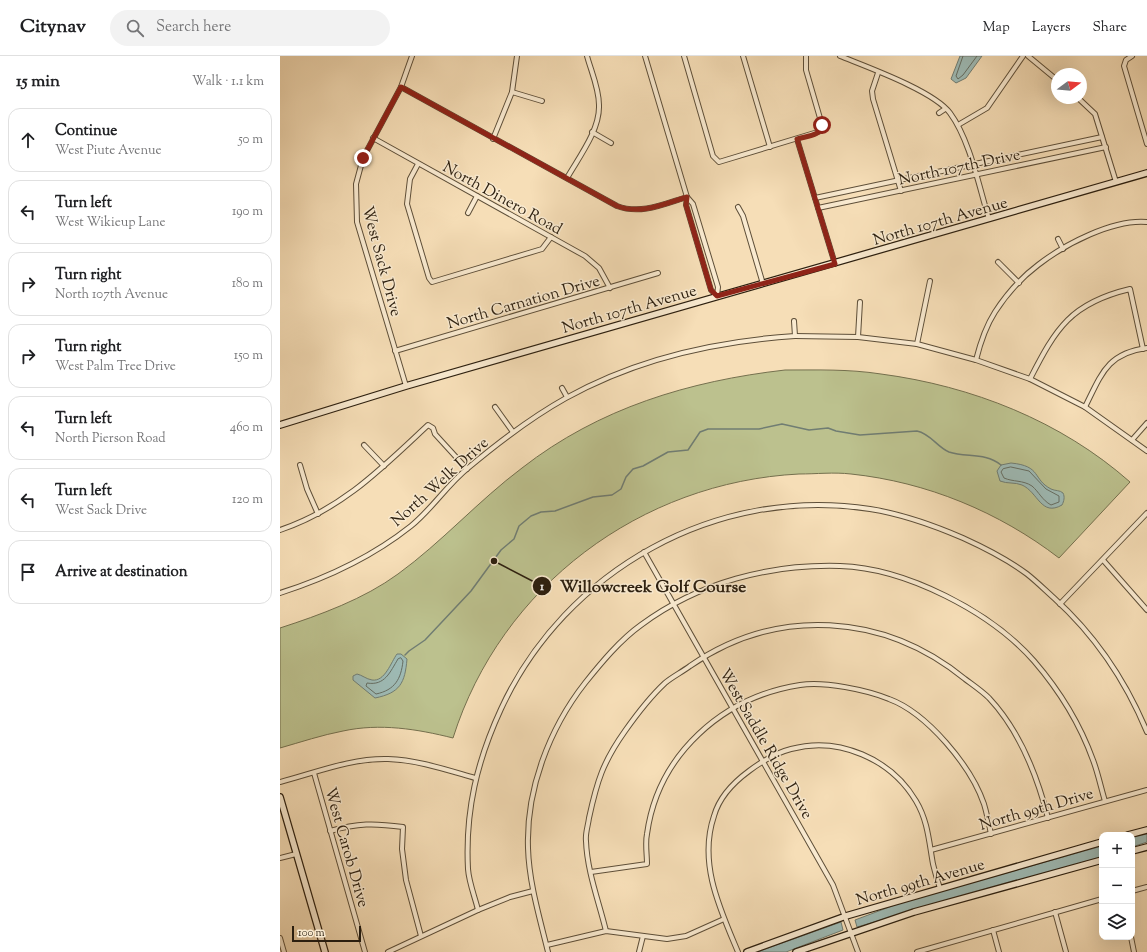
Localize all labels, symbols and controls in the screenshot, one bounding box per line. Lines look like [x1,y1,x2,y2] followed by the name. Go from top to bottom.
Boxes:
[110,10,390,46] search box
[20,14,86,41] text: Citynav
[124,17,146,39] icon: search
[156,17,231,38] text: Search here
[983,18,1010,38] text: Map
[1032,18,1070,38] text: Layers
[1092,18,1127,38] text: Share
[1051,68,1087,104] north arrow
[16,70,60,94] text: 15 min
[192,73,264,91] text: Walk · 1.1 km
[813,116,831,134] route start
[55,121,117,142] text: Continue
[17,129,39,151] icon: ahead
[238,131,263,149] text: 50 m
[55,142,162,160] text: West Piute Avenue
[896,144,1023,193] street label: North 107th Drive
[354,149,372,167] route end
[438,157,566,242] street label: North Dinero Road
[871,192,1011,253] street label: North 107th Avenue
[55,193,112,214] text: Turn left
[17,201,39,223] icon: left
[232,203,263,221] text: 190 m
[355,204,406,319] street label: West Sack Drive
[55,214,166,232] text: West Wikieup Lane
[55,265,121,286] text: Turn right
[445,271,603,336] street label: North Carnation Drive
[17,273,39,295] icon: right
[232,275,263,293] text: 180 m
[560,280,700,341] street label: North 107th Avenue
[55,286,168,304] text: North 107th Avenue
[55,337,121,358] text: Turn right
[17,345,39,367] icon: right
[234,347,263,365] text: 150 m
[55,358,176,376] text: West Palm Tree Drive
[55,409,112,430] text: Turn left
[17,417,39,439] icon: left
[230,419,263,437] text: 460 m
[55,430,166,448] text: North Pierson Road
[387,433,495,533] street label: North Welk Drive
[55,481,112,502] text: Turn left
[17,489,39,511] icon: left
[232,491,263,509] text: 120 m
[55,502,147,520] text: West Sack Drive
[17,561,39,583] icon: arrive
[55,562,188,583] text: Arrive at destination
[532,572,755,601] callout: Willowcreek Golf Course
[560,576,746,600] text: Willowcreek Golf Course
[539,578,545,596] text: 1
[712,665,817,824] street label: West Saddle Ridge Drive
[977,783,1096,838] street label: North 99th Drive
[317,785,374,910] street label: West Carob Drive
[1099,832,1135,940] map controls
[1099,832,1135,868] button: +
[854,854,988,913] street label: North 99th Avenue
[1099,868,1135,904] button: −
[1099,904,1135,940] button: layers
[292,924,361,943] scale bar
[298,925,325,941] text: 100 m

